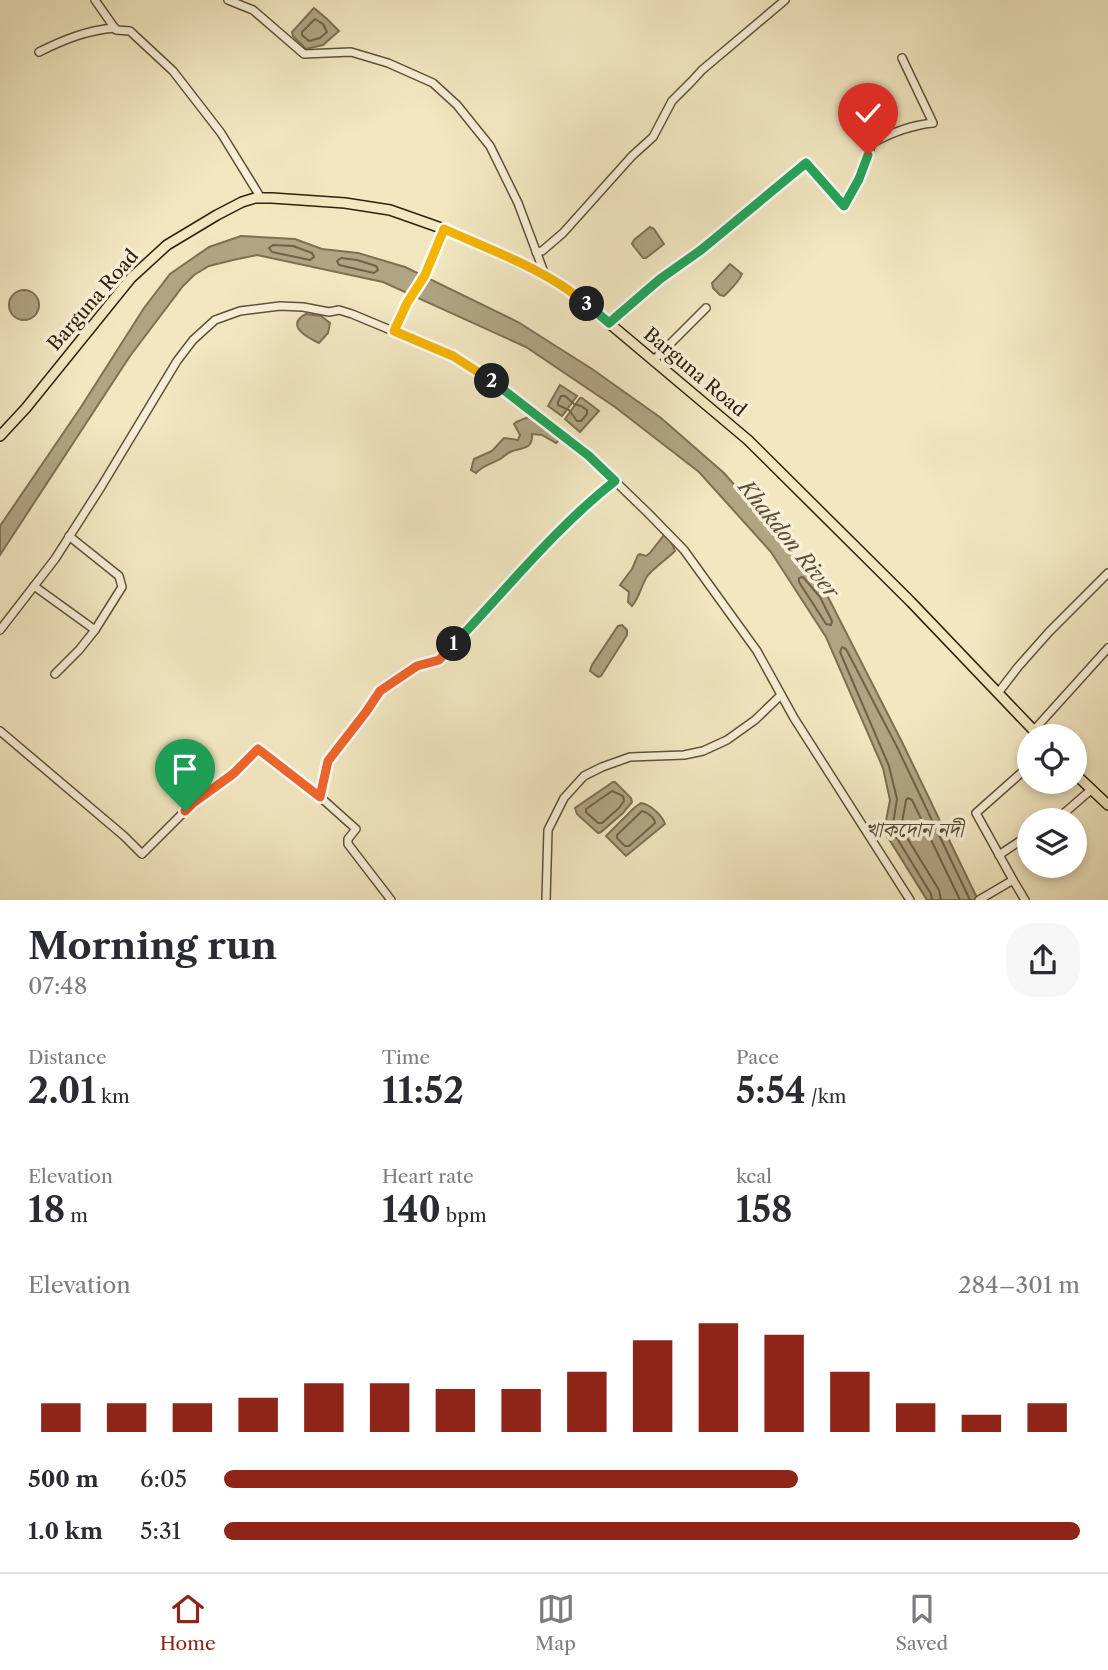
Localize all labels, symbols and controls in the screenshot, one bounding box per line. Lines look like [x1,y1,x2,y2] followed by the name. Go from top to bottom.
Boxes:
[838,83,898,155] pin
[849,94,887,132] icon: check
[43,244,144,355] street label: Barguna Road
[570,286,604,322] pin: 3
[581,292,592,315] text: 3
[639,322,751,422] street label: Barguna Road
[475,364,510,398] pin: 2
[486,369,497,392] text: 2
[732,473,845,604] water label: Khakdon River
[436,626,472,662] pin: 1
[449,632,458,655] text: 1
[1017,724,1087,878] map controls
[1017,724,1087,794] button: locate
[155,739,215,811] pin
[166,750,204,788] icon: arrive
[1017,808,1087,878] button: layers
[865,817,966,842] water label: খাকদোন নদী
[28,922,277,969] text: Morning run
[1006,923,1080,997] button: share
[28,972,87,1000] text: 07:48
[28,1046,107,1069] text: Distance
[382,1046,430,1069] text: Time
[736,1046,779,1069] text: Pace
[28,1069,96,1112] text: 2.01
[382,1069,464,1112] text: 11:52
[736,1069,806,1112] text: 5:54
[96,1085,130,1108] text: km
[806,1085,846,1108] text: /km
[28,1165,113,1188] text: Elevation
[382,1165,474,1188] text: Heart rate
[736,1165,772,1188] text: kcal
[28,1188,65,1231] text: 18
[382,1188,441,1231] text: 140
[736,1188,793,1231] text: 158
[65,1204,88,1227] text: m
[441,1204,487,1227] text: bpm
[28,1271,131,1299] text: Elevation
[958,1271,1080,1299] text: 284–301 m
[28,1465,99,1493] text: 500 m
[140,1465,187,1493] text: 6:05
[28,1517,103,1545] text: 1.0 km
[140,1517,181,1545] text: 5:31
[160,1590,216,1655] tab: Home
[535,1590,576,1655] tab: Map
[895,1590,948,1655] tab: Saved

